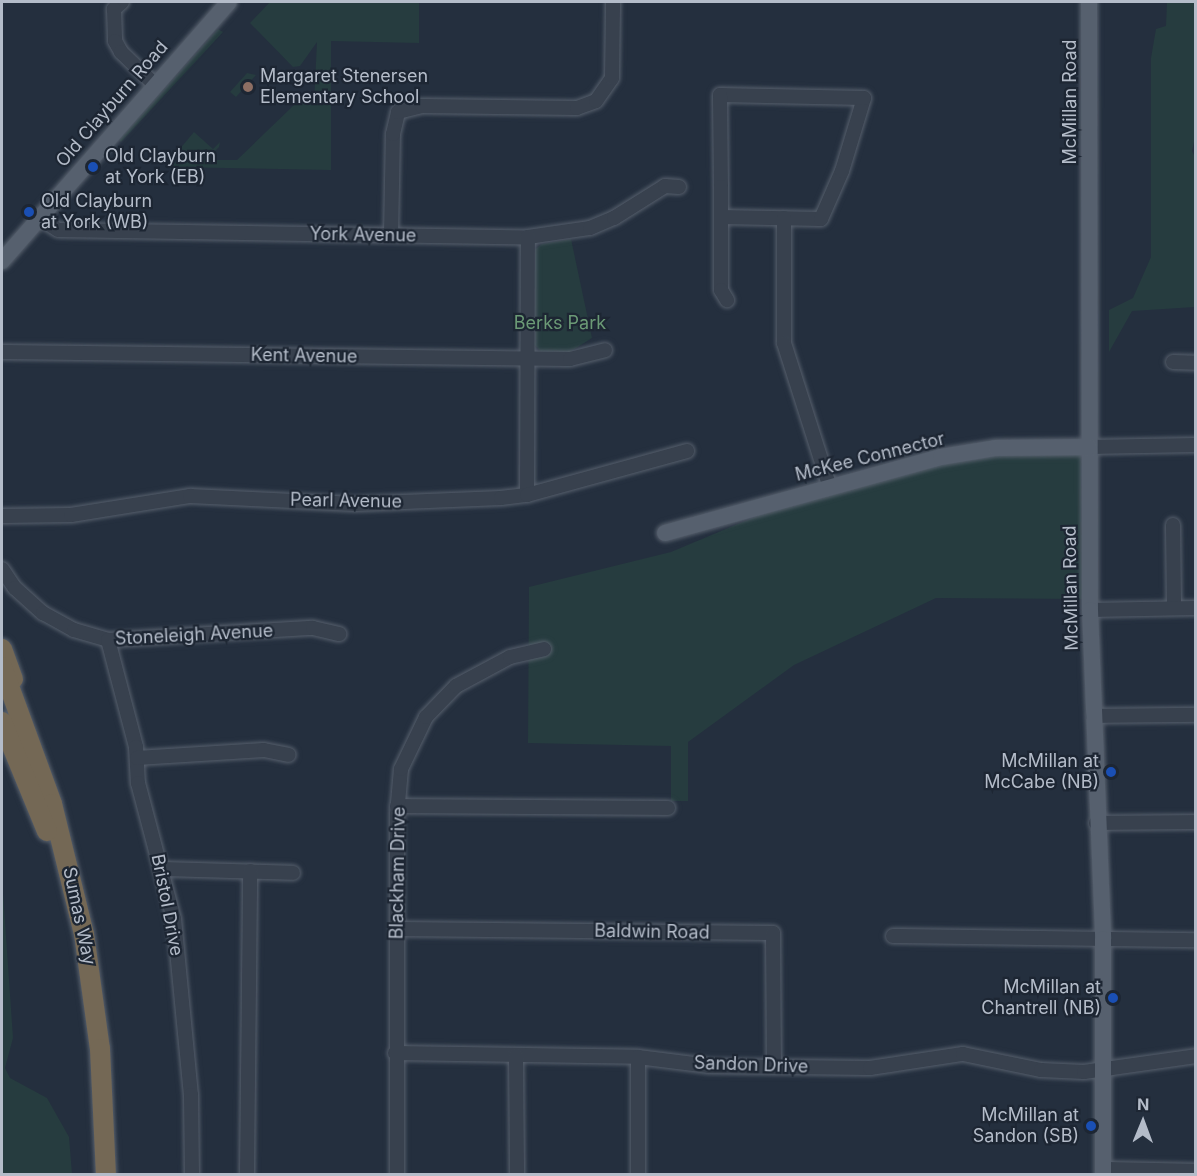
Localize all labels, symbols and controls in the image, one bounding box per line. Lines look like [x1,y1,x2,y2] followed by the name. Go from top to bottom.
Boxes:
[51,37,173,171] street label: Old Clayburn Road
[1059,39,1081,165] street label: McMillan Road
[260,66,428,109] place label: Margaret Stenersen Elementary School
[241,80,255,94] marker: Margaret Stenersen Elementary School
[105,146,216,188] place label: Old Clayburn at York (EB)
[86,160,100,174] marker: Old Clayburn at York (EB)
[41,191,152,234] place label: Old Clayburn at York (WB)
[22,205,36,219] marker: Old Clayburn at York (WB)
[309,223,417,247] street label: York Avenue
[514,312,606,334] park label: Berks Park
[250,344,358,368] street label: Kent Avenue
[793,428,947,486] street label: McKee Connector
[290,489,402,513] street label: Pearl Avenue
[1059,525,1083,651] street label: McMillan Road
[114,620,274,650] street label: Stoneleigh Avenue
[984,751,1099,794] place label: McMillan at McCabe (NB)
[1104,765,1118,779] marker: McMillan at McCabe (NB)
[386,806,410,940] street label: Blackham Drive
[147,852,187,958] street label: Bristol Drive
[58,865,100,967] street label: Sumas Way
[594,920,710,944] street label: Baldwin Road
[981,977,1101,1020] place label: McMillan at Chantrell (NB)
[1106,991,1120,1005] marker: McMillan at Chantrell (NB)
[693,1052,809,1078] street label: Sandon Drive
[1113,1092,1173,1152] north arrow
[1137,1094,1150,1114] text: N
[973,1105,1079,1148] place label: McMillan at Sandon (SB)
[1084,1119,1098,1133] marker: McMillan at Sandon (SB)

